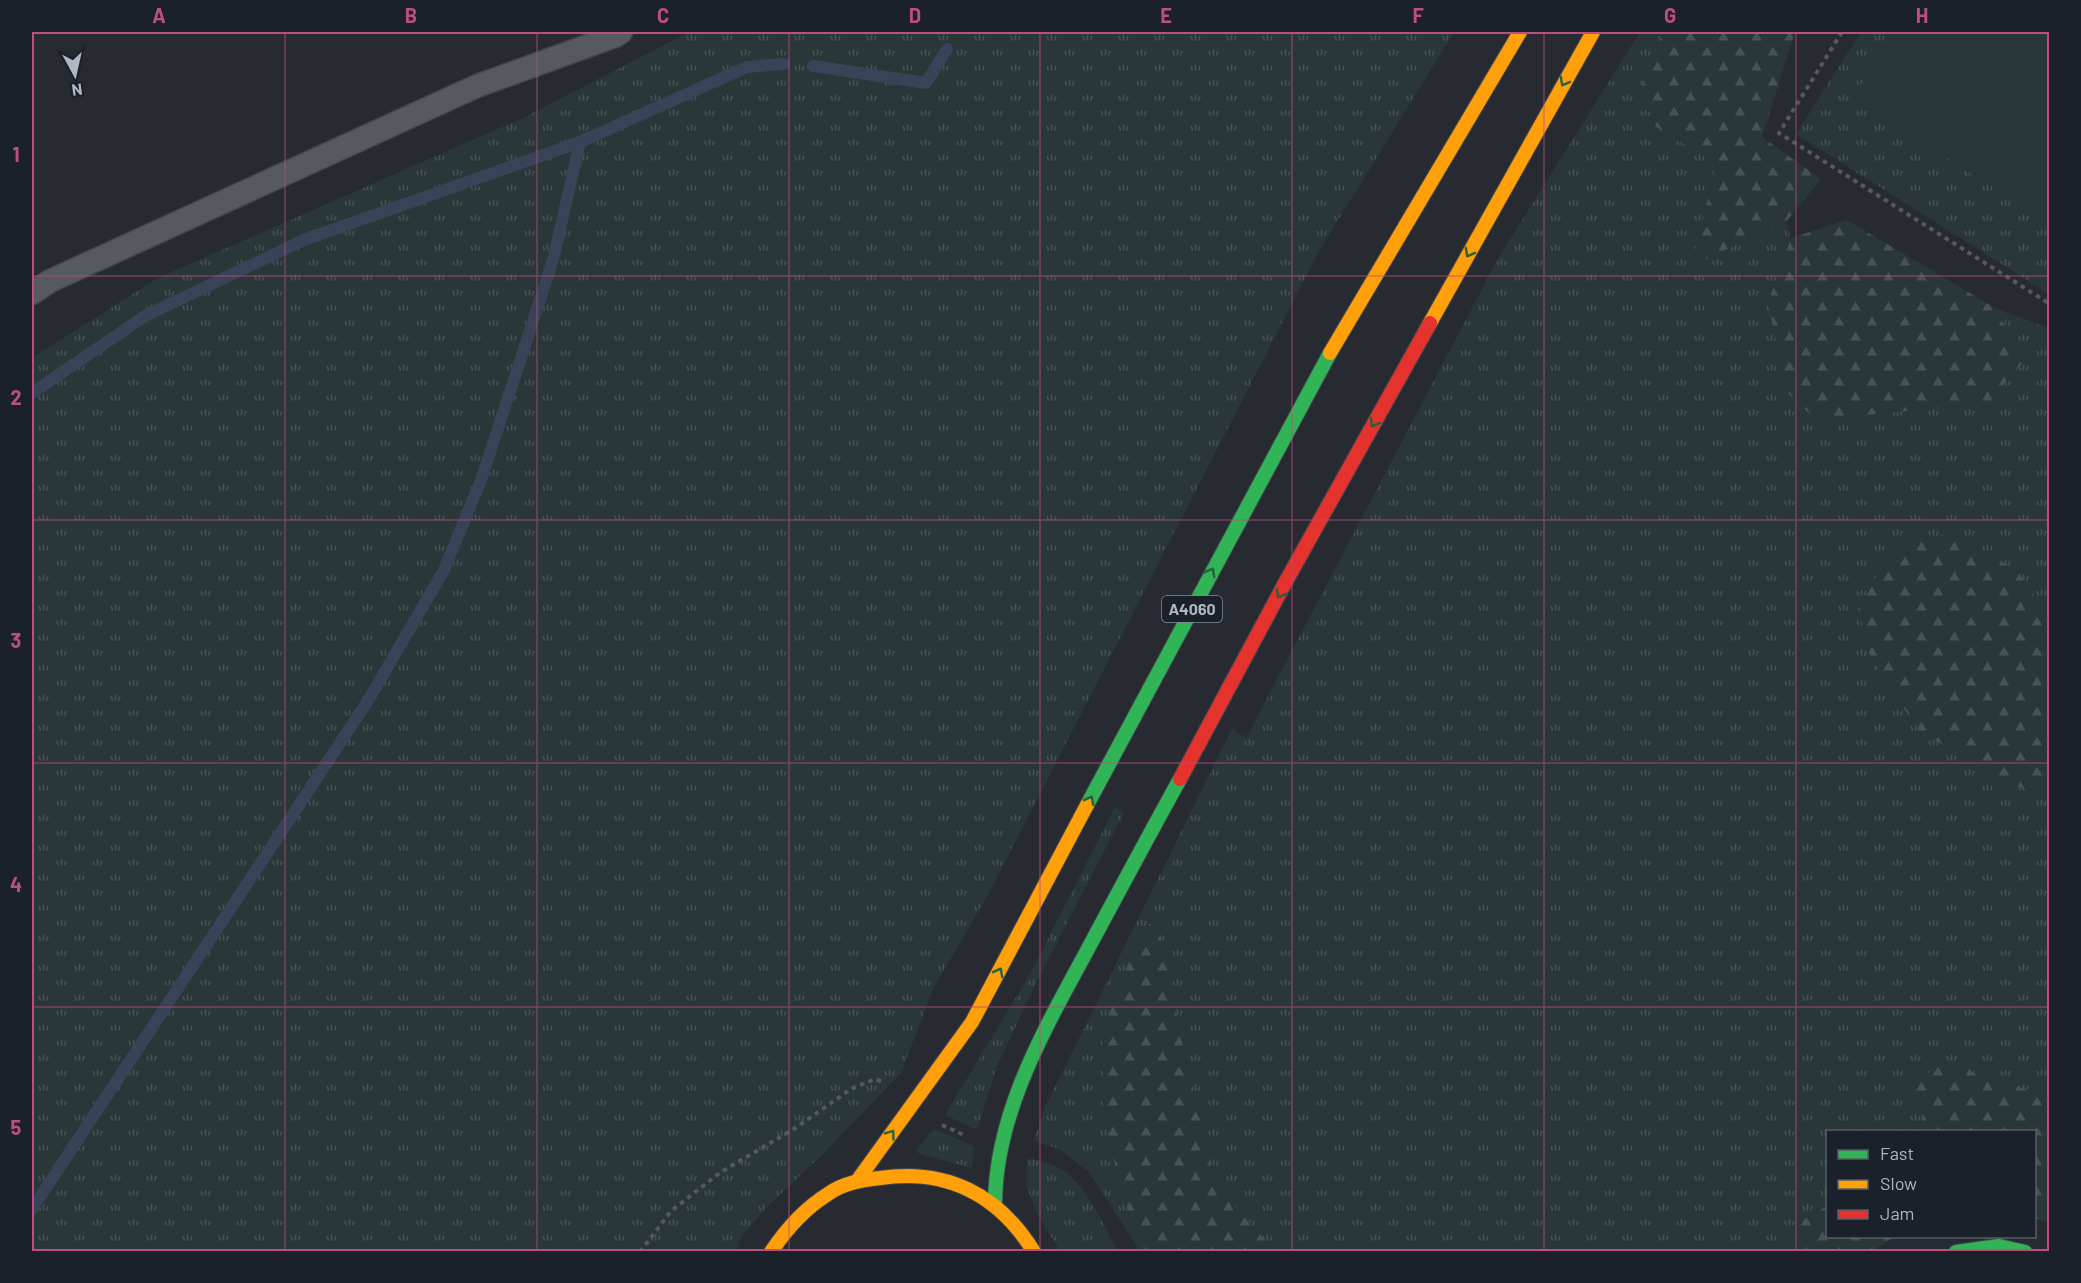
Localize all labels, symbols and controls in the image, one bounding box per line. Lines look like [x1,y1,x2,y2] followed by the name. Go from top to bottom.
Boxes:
[152,3,166,27] text: A
[405,3,417,27] text: B
[657,3,669,27] text: C
[909,3,921,27] text: D
[1160,3,1172,27] text: E
[1412,3,1424,27] text: F
[1664,3,1676,27] text: G
[1916,3,1928,27] text: H
[45,45,105,105] north arrow
[1559,76,1571,86] one-way arrow
[71,80,84,100] text: N
[12,142,20,166] text: 1
[1465,246,1476,257] one-way arrow
[10,385,22,409] text: 2
[1370,417,1381,427] one-way arrow
[1204,567,1215,578] one-way arrow
[1276,587,1287,598] one-way arrow
[1162,596,1222,622] road number: A4060
[11,628,21,652] text: 3
[1083,795,1094,806] one-way arrow
[10,872,22,896] text: 4
[992,967,1003,978] one-way arrow
[11,1115,22,1139] text: 5
[884,1129,895,1140] one-way arrow
[1826,1130,2036,1238] legend
[1880,1142,1914,1164] text: Fast
[1880,1172,1917,1194] text: Slow
[1880,1202,1914,1224] text: Jam

